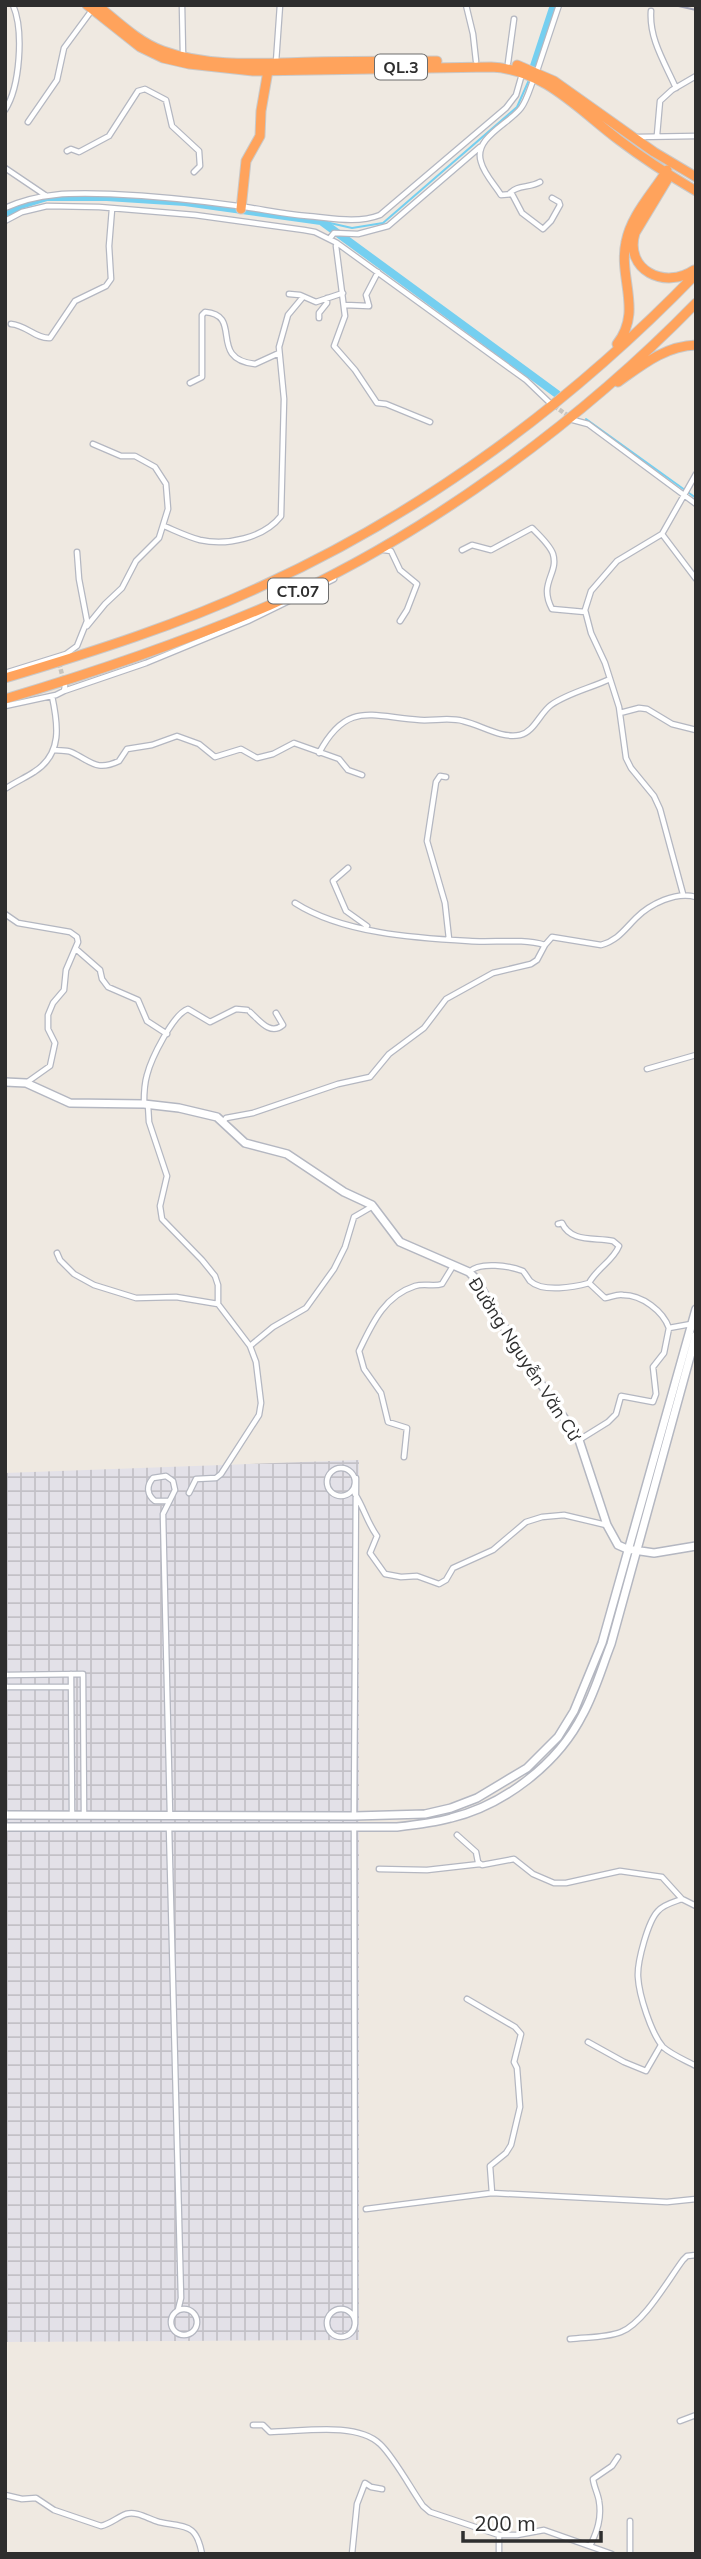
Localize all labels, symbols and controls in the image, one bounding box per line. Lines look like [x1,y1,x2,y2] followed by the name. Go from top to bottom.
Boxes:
[375,54,427,80] road number: QL.3
[268,578,328,604] road number: CT.07
[463,1273,587,1446] street label: Đường Nguyễn Văn Cừ
[463,2500,601,2544] scale bar
[474,2510,536,2536] text: 200 m

